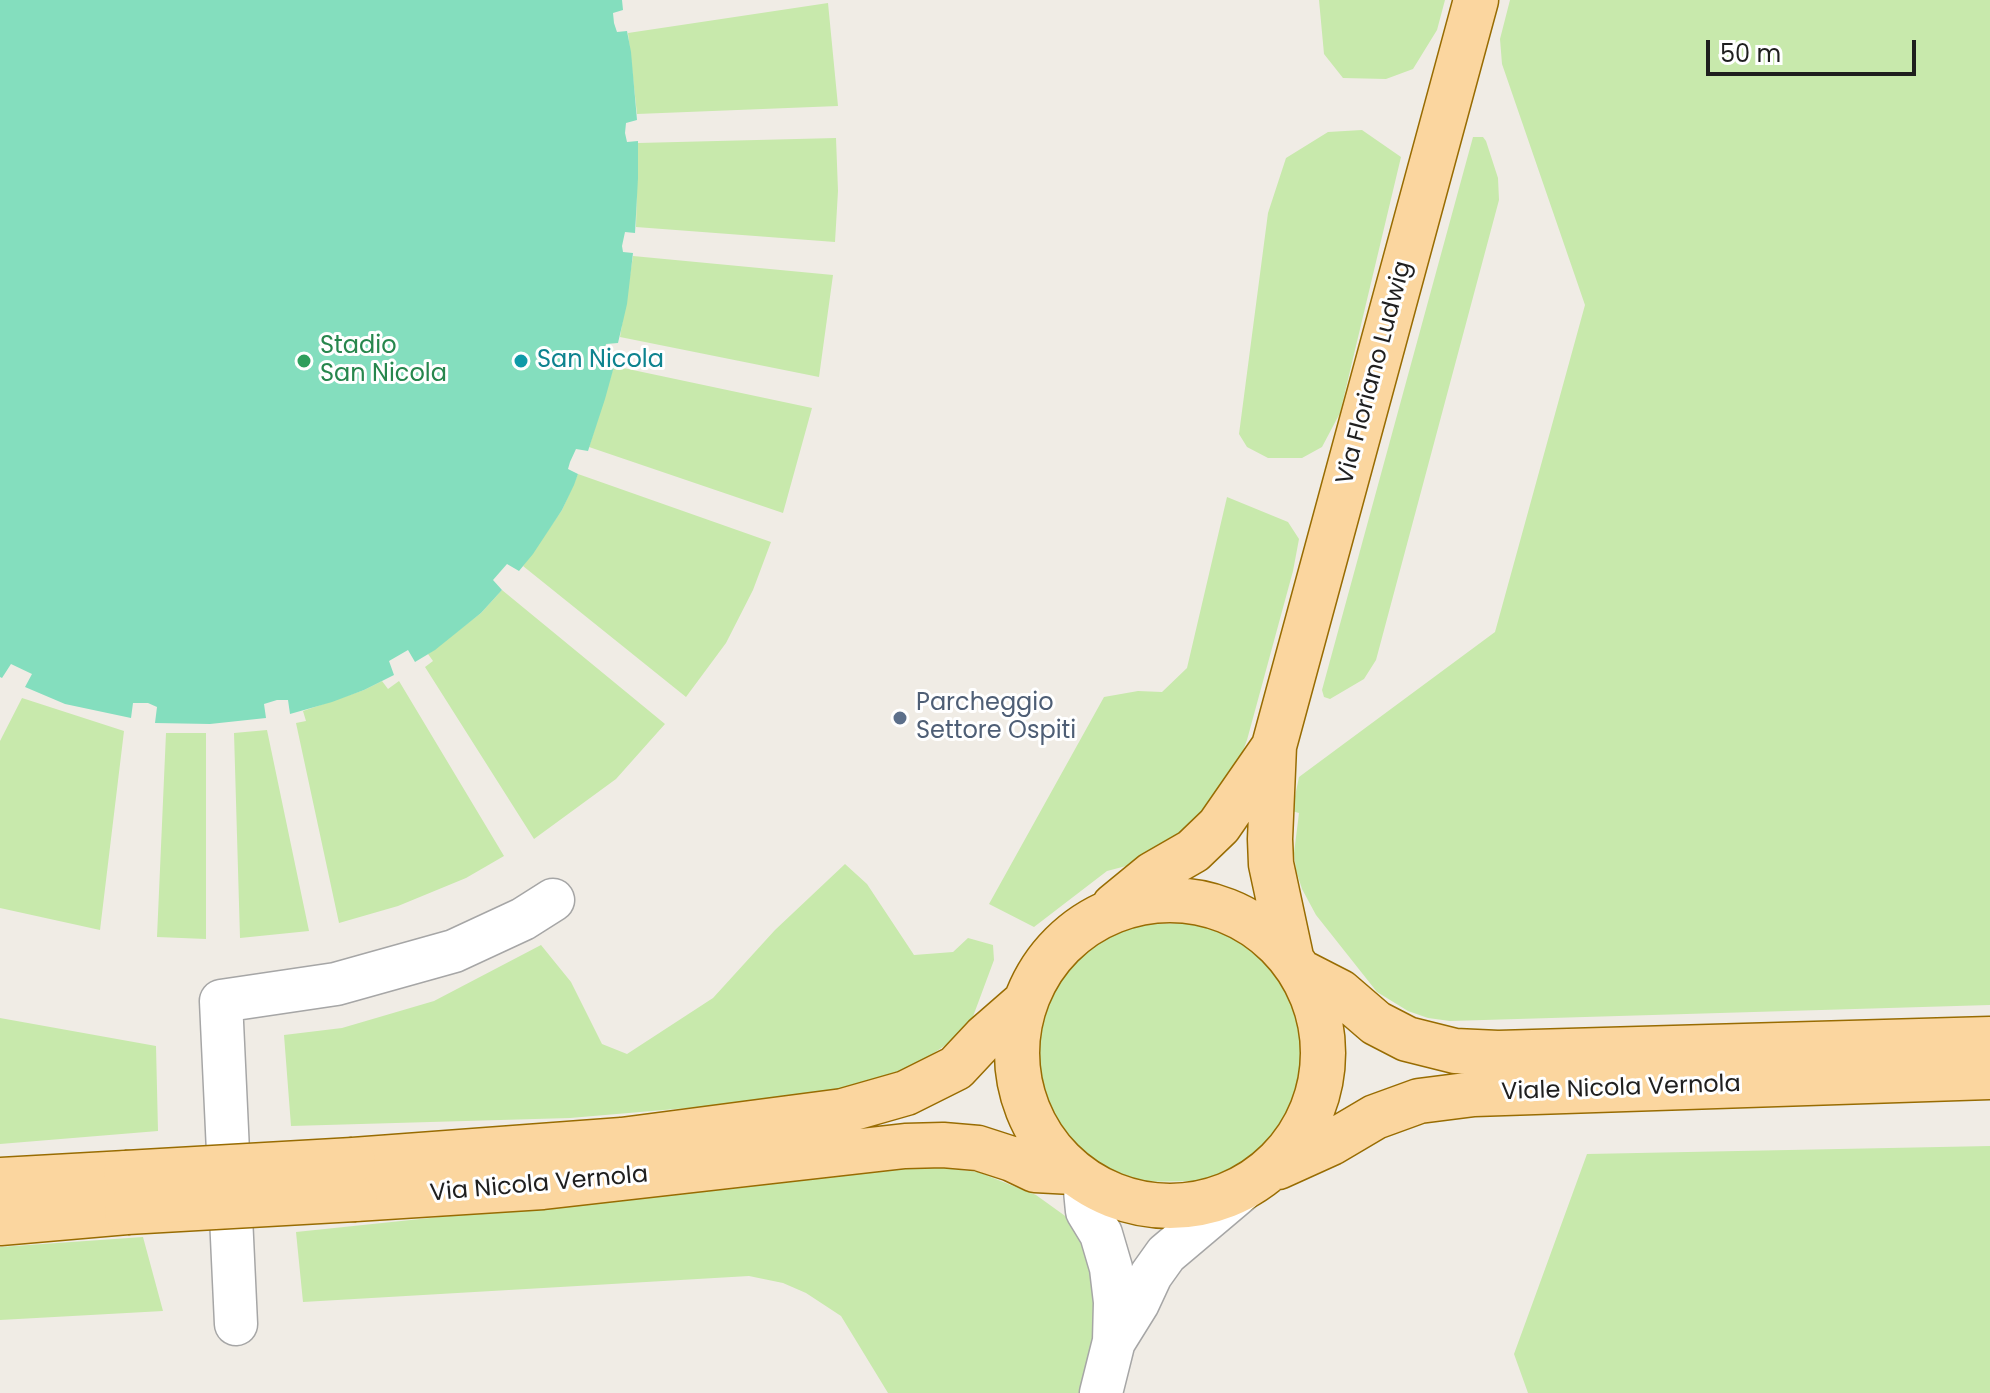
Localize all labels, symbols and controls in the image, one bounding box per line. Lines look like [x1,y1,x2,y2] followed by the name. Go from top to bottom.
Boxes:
[1710,24,1920,74] scale bar
[1720,37,1781,70] text: 50 m
[1331,258,1419,488] street label: Via Floriano Ludwig
[320,333,447,389] place label: Stadio San Nicola
[537,347,664,375] place label: San Nicola
[295,352,313,370] marker: Stadio San Nicola
[512,352,530,370] marker: San Nicola
[916,690,1076,746] place label: Parcheggio Settore Ospiti
[891,709,909,727] marker: Parcheggio Settore Ospiti
[1501,1070,1741,1108] street label: Viale Nicola Vernola
[429,1161,649,1209] street label: Via Nicola Vernola

